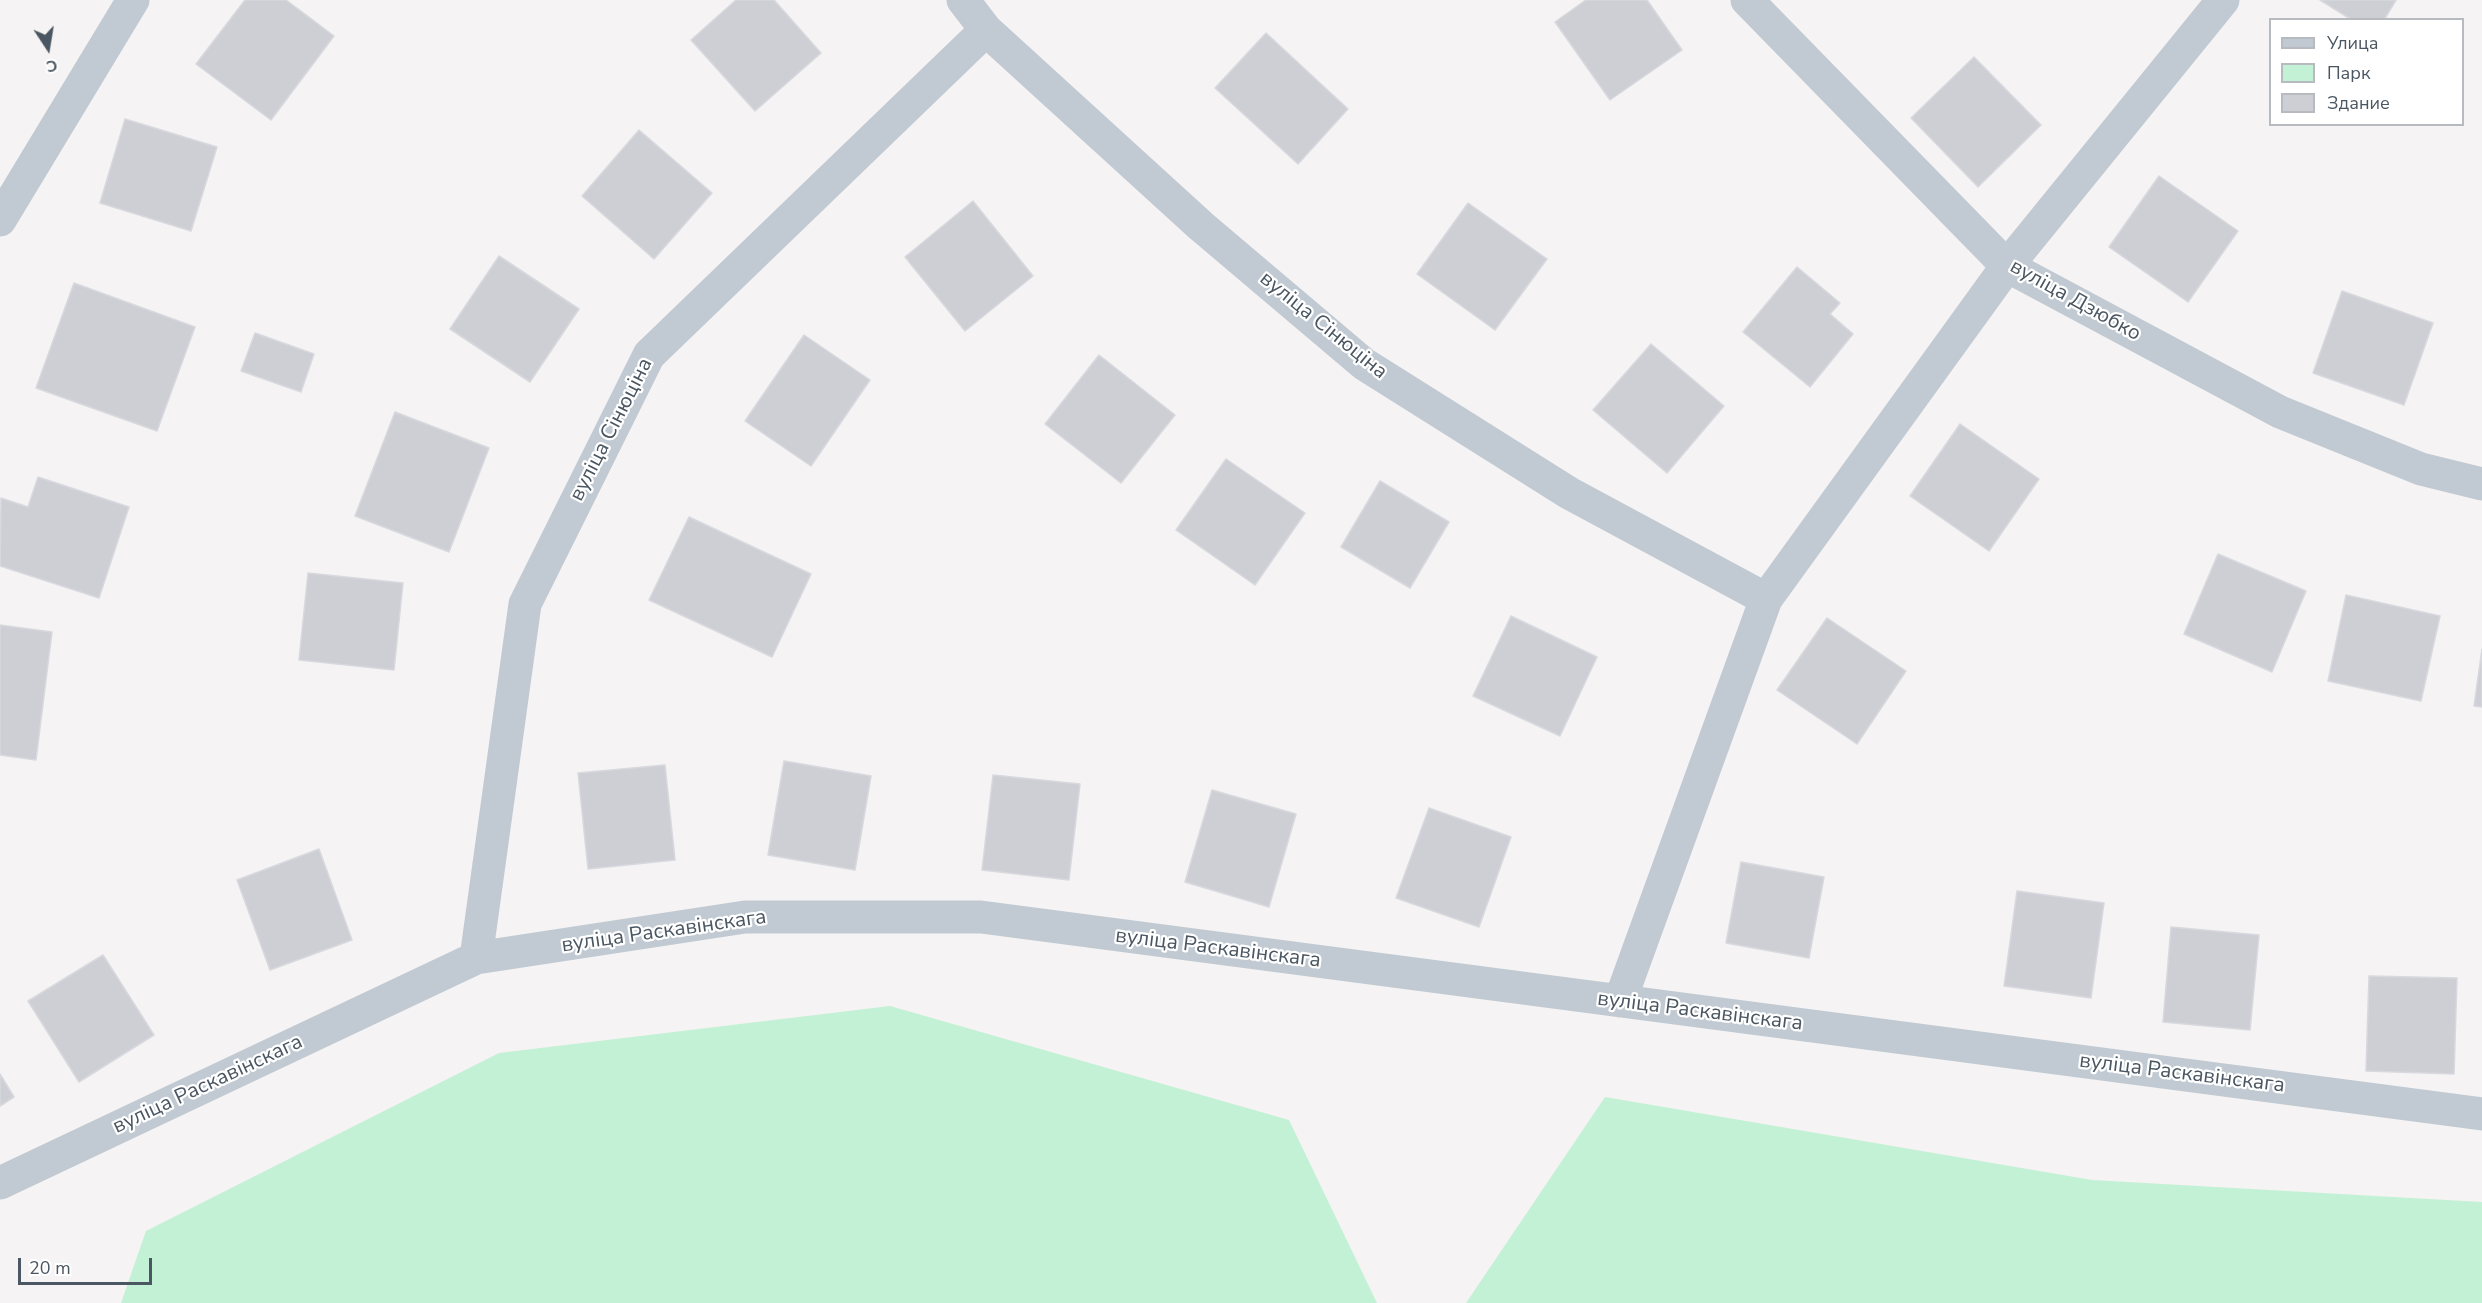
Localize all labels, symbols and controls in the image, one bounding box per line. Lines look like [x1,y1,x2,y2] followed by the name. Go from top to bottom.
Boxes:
[18,18,78,78] north arrow
[2269,18,2464,126] legend
[2327,31,2378,55] text: Улица
[44,54,59,77] text: С
[2327,61,2370,85] text: Парк
[2327,91,2390,115] text: Здание
[2005,255,2145,347] street label: вуліца Дзюбко
[1254,267,1392,385] street label: вуліца Сінюціна
[565,354,659,506] street label: вуліца Сінюціна
[560,905,768,959] street label: вуліца Раскавінскага
[1114,924,1322,974] street label: вуліца Раскавінскага
[1596,987,1804,1037] street label: вуліца Раскавінскага
[109,1030,307,1140] street label: вуліца Раскавінскага
[2078,1049,2286,1099] street label: вуліца Раскавінскага
[21,1246,154,1284] scale bar
[29,1256,71,1280] text: 20 m

